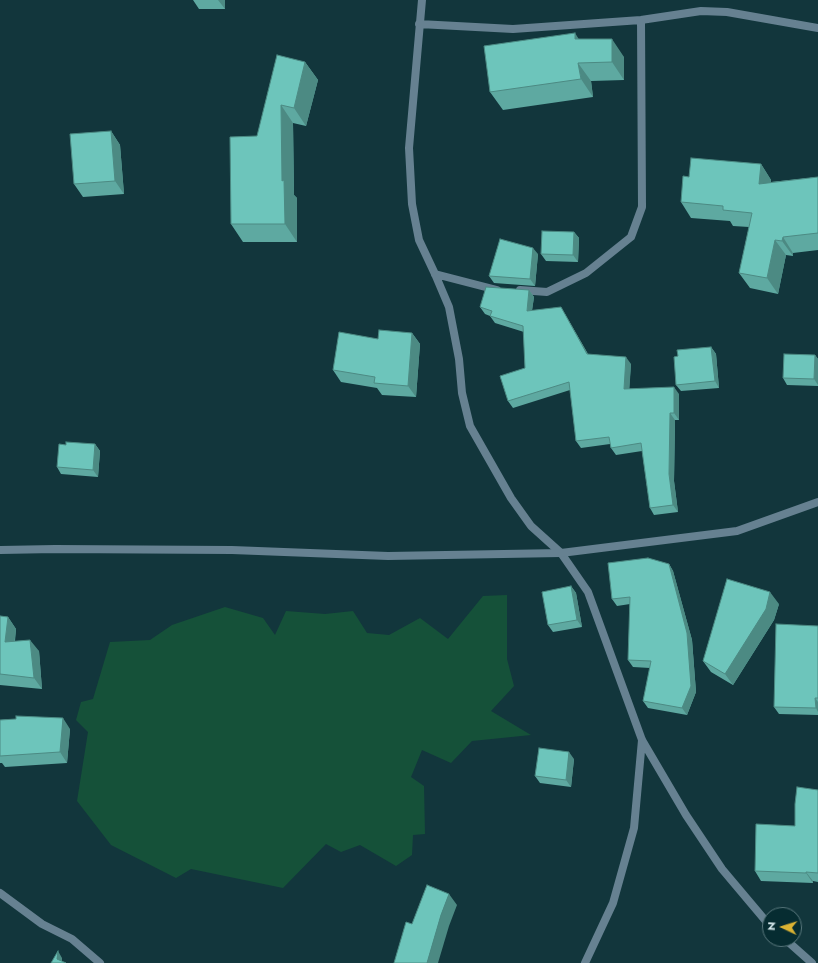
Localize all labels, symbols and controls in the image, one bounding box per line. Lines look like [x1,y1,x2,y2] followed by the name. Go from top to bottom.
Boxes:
[762,907,802,947] north arrow
[763,921,779,931] text: N

